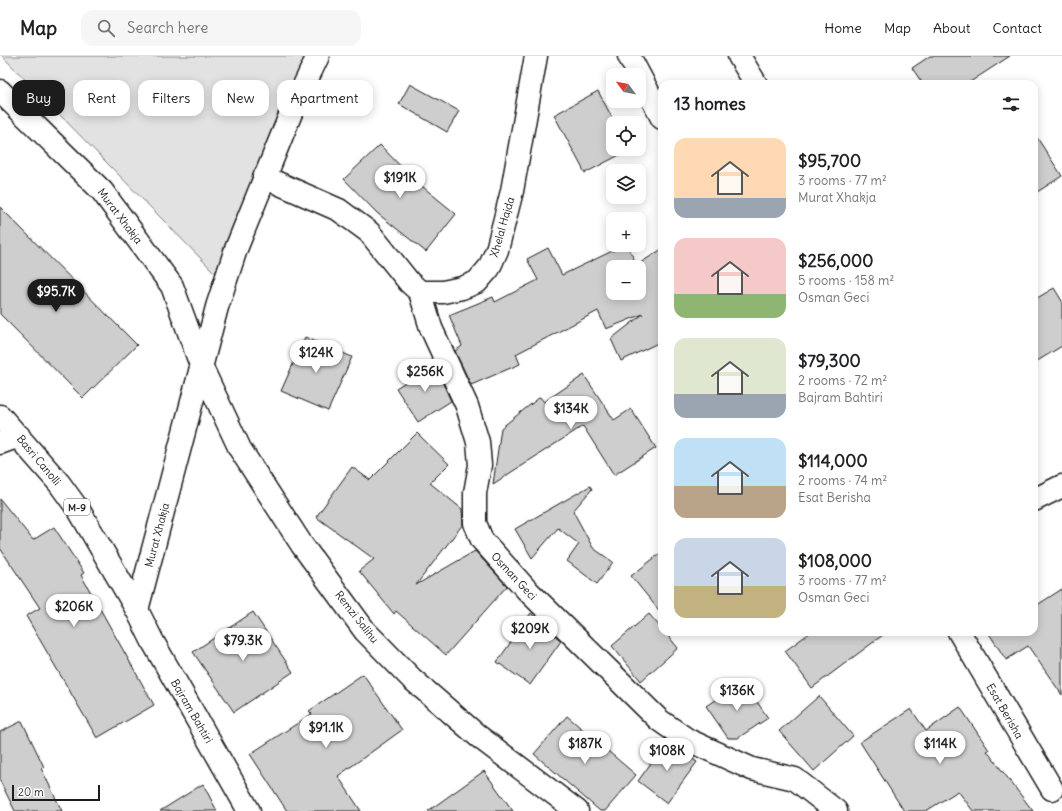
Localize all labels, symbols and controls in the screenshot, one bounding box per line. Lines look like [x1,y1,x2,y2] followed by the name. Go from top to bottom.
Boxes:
[81,10,361,46] search box
[20,16,57,40] text: Map
[95,17,117,39] icon: search
[127,18,208,37] text: Search here
[824,19,862,37] text: Home
[884,19,911,37] text: Map
[933,19,971,37] text: About
[993,19,1042,37] text: Contact
[606,68,646,108] north arrow
[606,68,646,300] map controls
[12,80,65,116] chip: Buy
[73,80,130,116] chip: Rent
[138,80,204,116] chip: Filters
[212,80,269,116] chip: New
[277,80,373,116] chip: Apartment
[674,93,746,115] text: 13 homes
[1000,93,1022,115] icon: filters
[606,116,646,156] button: locate
[798,150,861,172] text: $95,700
[706,154,754,202] icon: home
[606,164,646,204] button: layers
[372,165,428,199] pin: $191K
[384,169,416,186] text: $191K
[798,172,887,189] text: 3 rooms · 77 m²
[95,185,145,247] street label: Murat Xhakja
[798,189,876,206] text: Murat Xhakja
[487,195,517,259] street label: Xhelal Hajda
[606,212,646,252] button: +
[798,250,873,272] text: $256,000
[706,254,754,302] icon: home
[606,260,646,300] button: −
[798,272,894,289] text: 5 rooms · 158 m²
[23,279,89,313] pin: $95.7K
[36,283,76,300] text: $95.7K
[798,289,869,306] text: Osman Geci
[288,340,344,374] pin: $124K
[299,344,333,361] text: $124K
[798,350,861,372] text: $79,300
[706,354,754,402] icon: home
[397,359,453,393] pin: $256K
[406,363,444,380] text: $256K
[798,372,887,389] text: 2 rooms · 72 m²
[798,389,883,406] text: Bajram Bahtiri
[543,396,599,430] pin: $134K
[553,400,589,417] text: $134K
[14,432,64,488] street label: Basri Canolli
[798,450,868,472] text: $114,000
[706,454,754,502] icon: home
[798,472,887,489] text: 2 rooms · 74 m²
[798,489,871,506] text: Esat Berisha
[64,499,90,515] road number: M-9
[142,501,172,569] street label: Murat Xhakja
[488,549,540,603] street label: Osman Geci
[798,550,872,572] text: $108,000
[706,554,754,602] icon: home
[798,572,887,589] text: 3 rooms · 77 m²
[332,588,382,646] street label: Remzi Salihu
[798,589,869,606] text: Osman Geci
[46,594,102,628] pin: $206K
[55,598,93,615] text: $206K
[502,616,558,650] pin: $209K
[511,620,549,637] text: $209K
[210,628,276,662] pin: $79.3K
[224,632,262,649] text: $79.3K
[168,676,216,746] street label: Bajram Bahtiri
[709,678,765,712] pin: $136K
[983,681,1027,741] street label: Esat Berisha
[719,682,755,699] text: $136K
[293,715,359,749] pin: $91.1K
[308,719,344,736] text: $91.1K
[557,731,613,765] pin: $187K
[912,731,968,765] pin: $114K
[568,735,602,752] text: $187K
[924,735,956,752] text: $114K
[639,738,695,772] pin: $108K
[649,742,685,759] text: $108K
[12,783,100,802] scale bar
[18,785,44,799] text: 20 m

